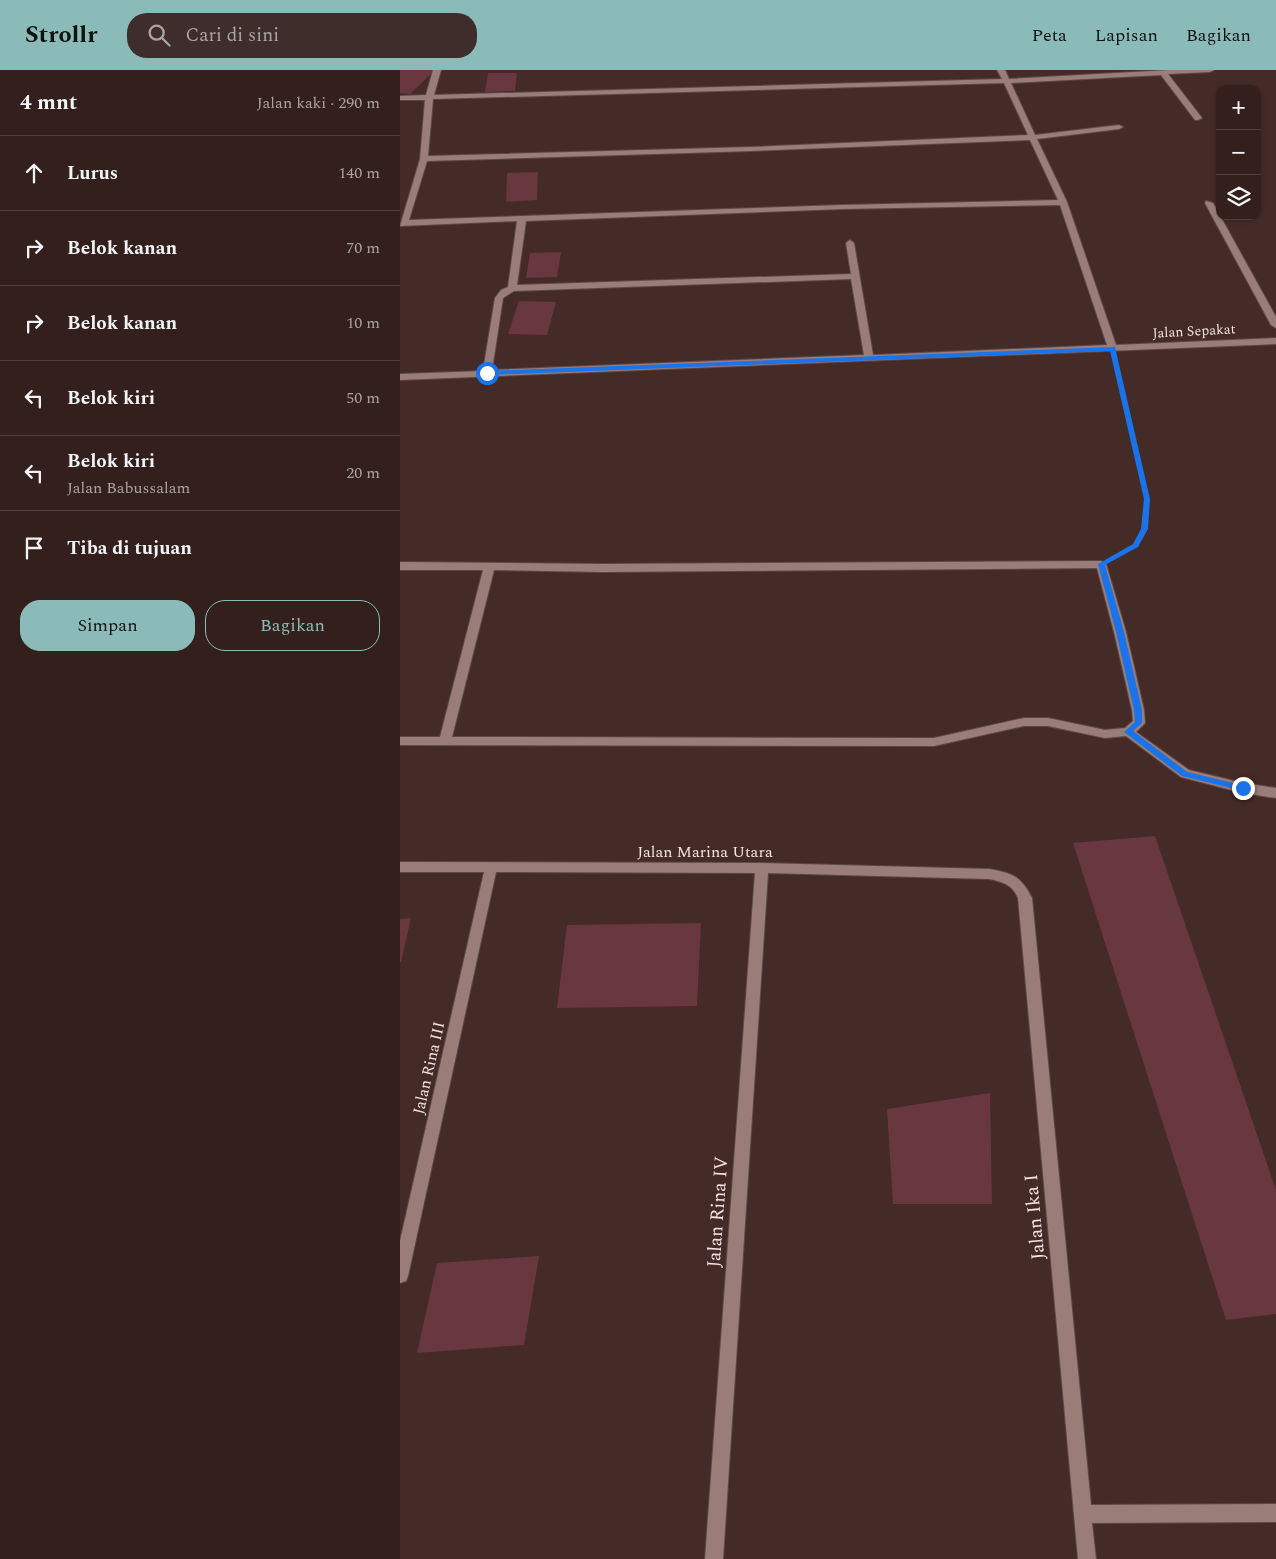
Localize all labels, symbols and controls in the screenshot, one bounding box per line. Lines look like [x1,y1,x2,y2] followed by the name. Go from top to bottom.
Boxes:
[127,13,477,58] search box
[25,17,97,53] text: Strollr
[145,21,173,49] icon: search
[185,21,279,50] text: Cari di sini
[1032,22,1067,49] text: Peta
[1095,22,1158,49] text: Lapisan
[1186,22,1251,49] text: Bagikan
[1216,85,1261,220] map controls
[1216,85,1261,130] button: +
[20,87,77,119] text: 4 mnt
[257,91,380,115] text: Jalan kaki · 290 m
[1216,130,1261,175] button: −
[20,159,48,187] icon: ahead
[67,159,118,188] text: Lurus
[338,161,380,185] text: 140 m
[1216,175,1261,220] button: layers
[20,234,48,262] icon: right
[67,234,177,263] text: Belok kanan
[346,236,380,260] text: 70 m
[20,309,48,337] icon: right
[67,309,177,338] text: Belok kanan
[346,311,380,335] text: 10 m
[1152,318,1236,344] street label: Jalan Sepakat
[476,362,499,385] route start
[20,384,48,412] icon: left
[67,384,155,413] text: Belok kiri
[346,386,380,410] text: 50 m
[67,447,155,476] text: Belok kiri
[20,459,48,487] icon: left
[346,461,380,485] text: 20 m
[67,476,190,500] text: Jalan Babussalam
[20,534,48,562] icon: arrive
[67,534,192,563] text: Tiba di tujuan
[20,600,195,651] button: Simpan
[205,600,380,651] button: Bagikan
[1232,777,1255,800] route end
[637,840,773,864] street label: Jalan Marina Utara
[407,1019,451,1117] street label: Jalan Rina III
[700,1155,736,1269] street label: Jalan Rina IV
[1017,1173,1053,1261] street label: Jalan Ika I

